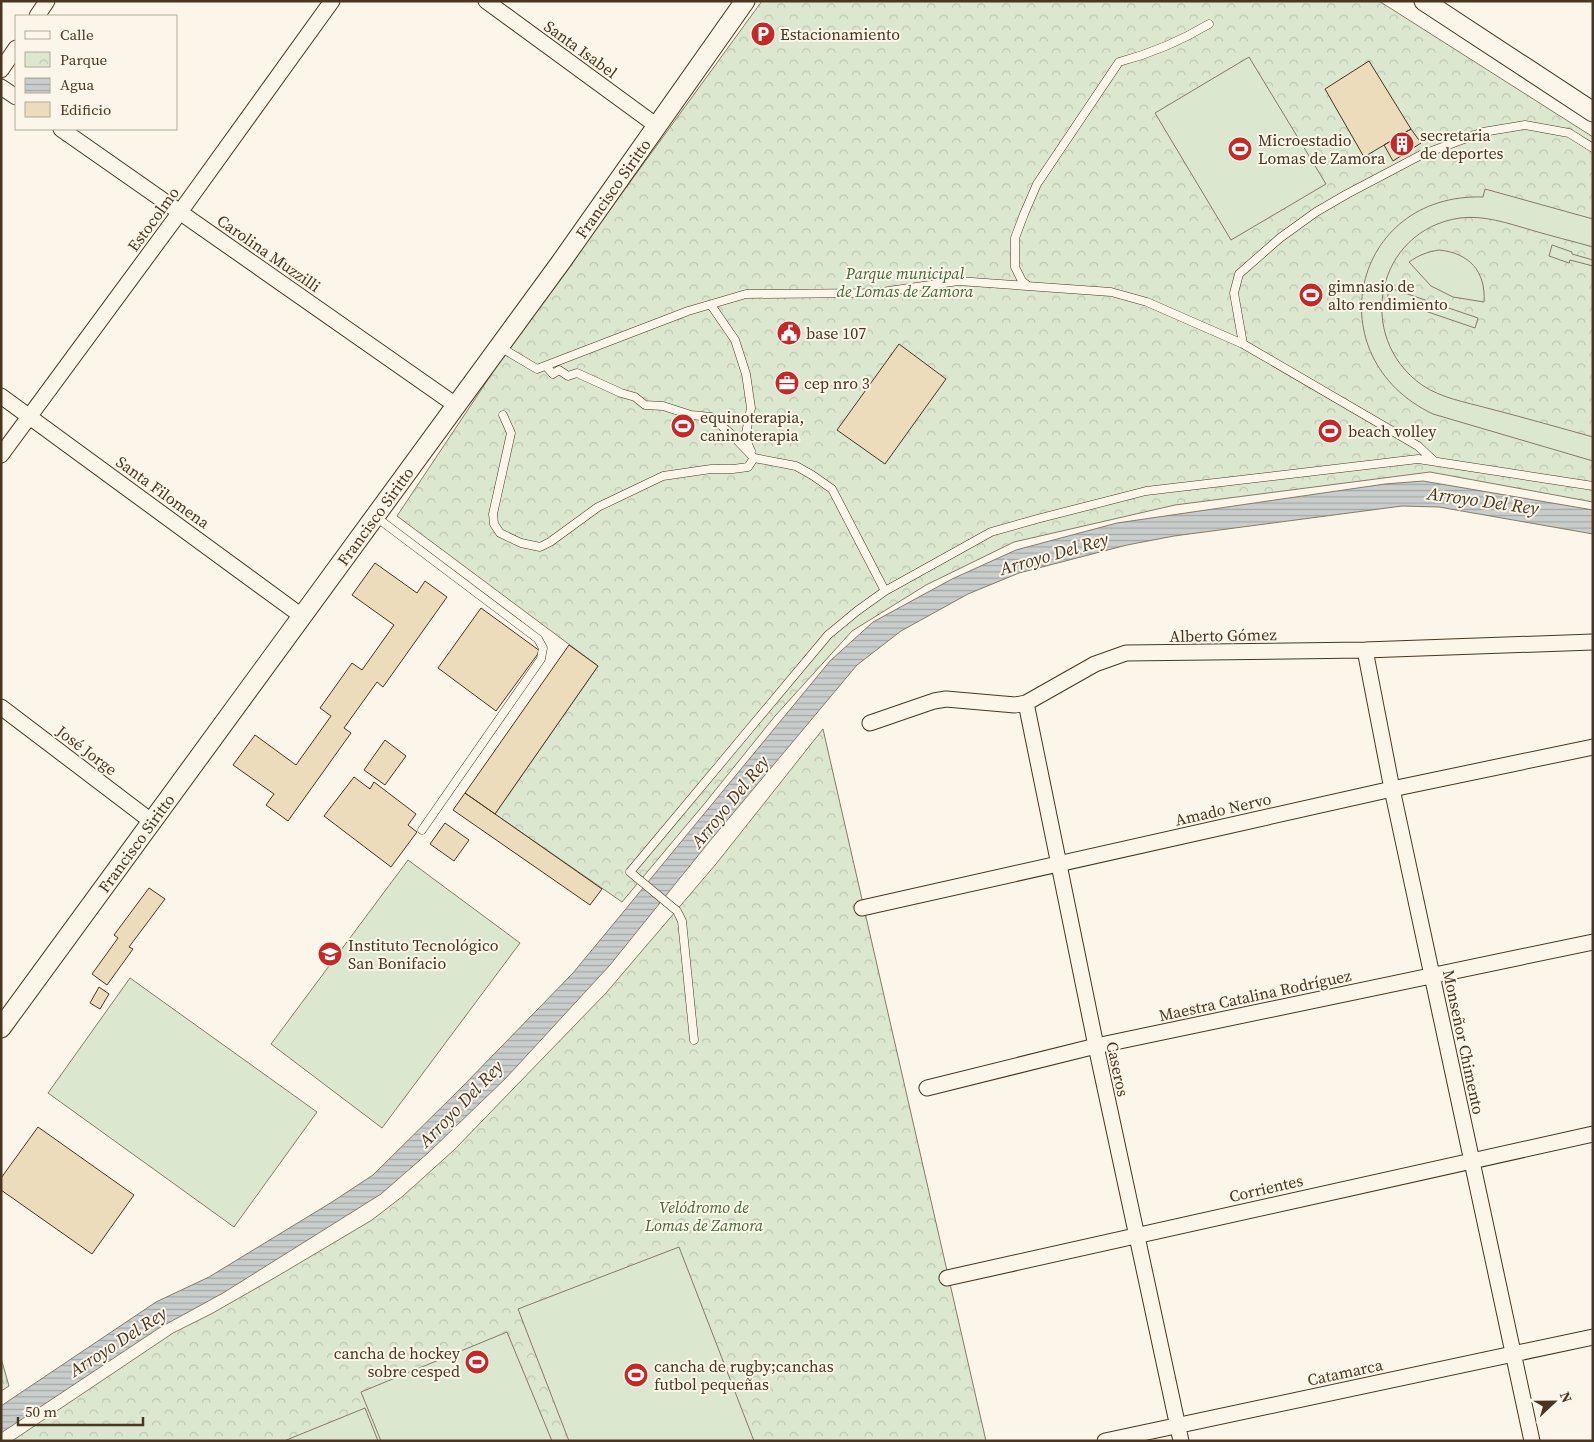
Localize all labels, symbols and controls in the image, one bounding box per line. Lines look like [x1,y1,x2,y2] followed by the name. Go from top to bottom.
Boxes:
[15,15,178,130] legend
[540,15,622,83] street label: Santa Isabel
[750,21,776,47] parking icon: Estacionamiento
[780,23,900,45] place label: Estacionamiento
[60,24,94,45] text: Calle
[60,49,108,70] text: Parque
[60,74,94,95] text: Agua
[60,99,111,120] text: Edificio
[1420,124,1504,164] place label: secretaria de deportes
[1258,129,1386,169] place label: Microestadio Lomas de Zamora
[1389,131,1415,157] building icon: secretaria de deportes
[570,134,656,243] street label: Francisco Siritto
[1227,136,1253,162] sports icon: Microestadio Lomas de Zamora
[122,182,184,256] street label: Estocolmo
[213,209,325,297] street label: Carolina Muzzilli
[837,262,974,302] park label: Parque municipal de Lomas de Zamora
[1328,275,1448,315] place label: gimnasio de alto rendimiento
[1298,282,1324,308] sports icon: gimnasio de alto rendimiento
[776,320,802,346] public building icon: base 107
[806,322,866,344] place label: base 107
[774,370,800,396] office icon: cep nro 3
[804,372,870,394] place label: cep nro 3
[700,406,804,446] place label: equinoterapia, caninoterapia
[670,413,696,439] sports icon: equinoterapia, caninoterapia
[1317,418,1343,444] sports icon: beach volley
[1348,420,1437,442] place label: beach volley
[112,451,215,534] street label: Santa Filomena
[332,462,419,570] street label: Francisco Siritto
[1425,480,1541,521] water label: Arroyo Del Rey
[996,526,1112,581] water label: Arroyo Del Rey
[1169,623,1277,647] street label: Alberto Gómez
[51,719,122,780] street label: José Jorge
[684,750,775,854] water label: Arroyo Del Rey
[1173,787,1273,831] street label: Amado Nervo
[93,789,180,897] street label: Francisco Siritto
[348,934,499,974] place label: Instituto Tecnológico San Bonifacio
[317,941,343,967] school or university icon: Instituto Tecnológico San Bonifacio
[1157,964,1353,1026] street label: Maestra Catalina Rodríguez
[1438,968,1490,1117] street label: Monseñor Chimento
[1101,1039,1135,1099] street label: Caseros
[412,1054,509,1153] water label: Arroyo Del Rey
[1227,1169,1305,1207] street label: Corrientes
[644,1196,764,1236] park label: Velódromo de Lomas de Zamora
[63,1300,172,1383] water label: Arroyo Del Rey
[334,1342,461,1382] place label: cancha de hockey sobre cesped
[464,1349,490,1375] sports icon: cancha de hockey sobre cesped
[1305,1353,1386,1391] street label: Catamarca
[654,1355,834,1395] place label: cancha de rugby;canchas futbol pequeñas
[623,1362,649,1388] sports icon: cancha de rugby;canchas futbol pequeñas
[1529,1377,1579,1427] north arrow
[1555,1389,1577,1406] text: N
[18,1394,142,1426] scale bar
[25,1401,57,1422] text: 50 m

